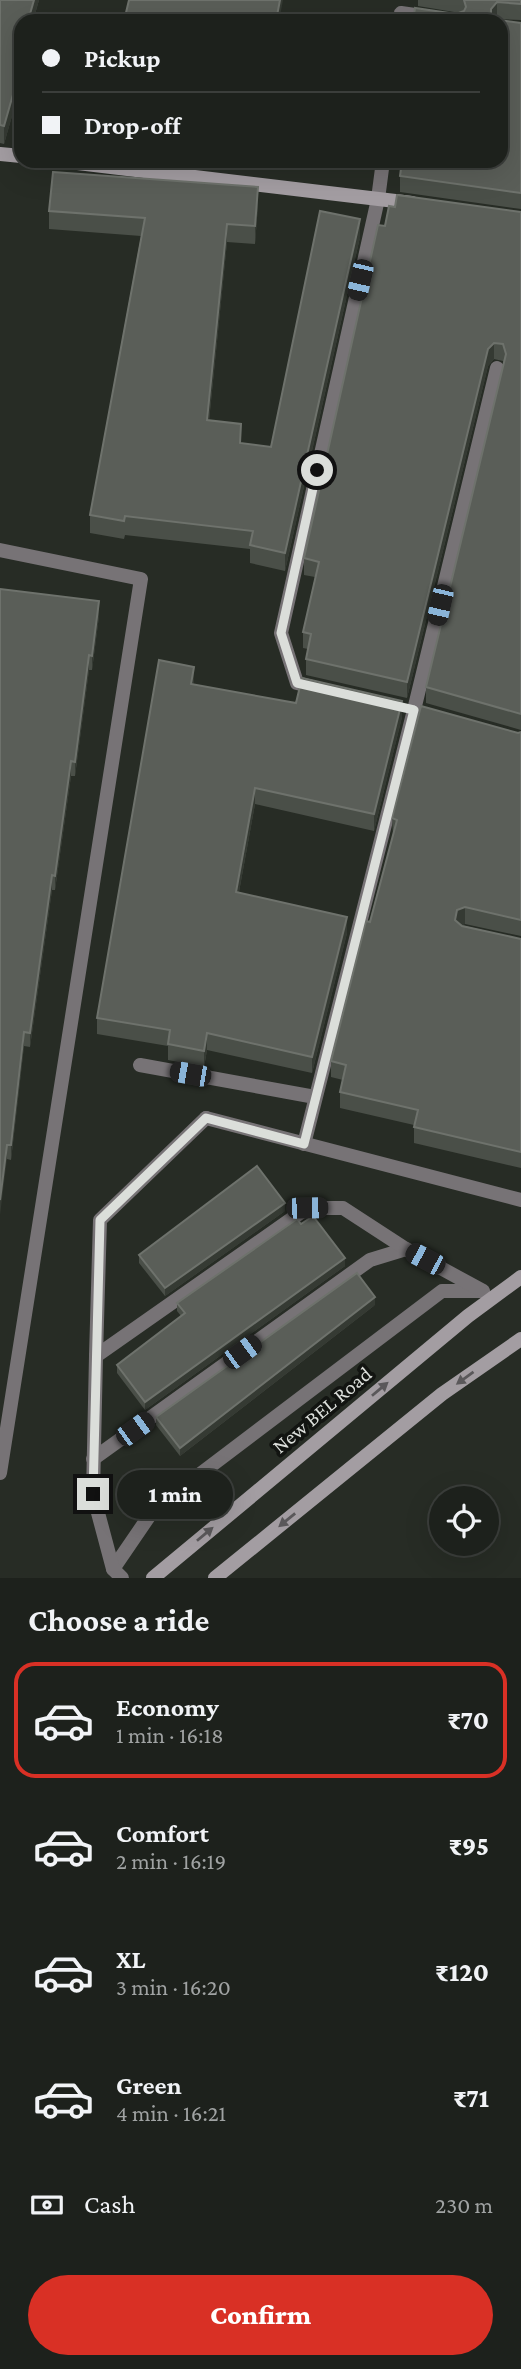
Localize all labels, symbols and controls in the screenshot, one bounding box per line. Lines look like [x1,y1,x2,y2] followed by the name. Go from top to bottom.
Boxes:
[84,44,161,73] text: Pickup
[84,111,181,140] text: Drop-off
[346,257,375,303] car
[301,454,333,486] route start
[426,582,455,628] car
[168,1060,213,1088] car
[286,1197,329,1219] car
[402,1240,449,1278] car
[219,1331,266,1373] car
[268,1362,376,1458] street label: New BEL Road
[456,1370,474,1384] one-way arrow
[372,1382,389,1397] one-way arrow
[112,1408,159,1450] car
[118,1470,233,1518] callout: 1 min
[77,1478,109,1510] route end
[148,1481,202,1507] text: 1 min
[429,1486,499,1556] map controls
[429,1486,499,1556] button: locate
[279,1512,297,1527] one-way arrow
[196,1527,214,1542] one-way arrow
[28,1602,209,1638] text: Choose a ride
[32,1689,95,1752] icon: car
[116,1693,219,1722] text: Economy
[447,1706,489,1735] text: ₹70
[116,1722,224,1748] text: 1 min · 16:18
[32,1815,95,1878] icon: car
[116,1819,209,1848] text: Comfort
[449,1832,489,1861] text: ₹95
[116,1848,226,1874] text: 2 min · 16:19
[32,1941,95,2004] icon: car
[116,1945,145,1974] text: XL
[435,1958,489,1987] text: ₹120
[116,1974,231,2000] text: 3 min · 16:20
[32,2067,95,2130] icon: car
[116,2071,182,2100] text: Green
[453,2084,489,2113] text: ₹71
[116,2100,226,2126] text: 4 min · 16:21
[28,2186,66,2224] icon: cash
[84,2190,135,2219] text: Cash
[435,2192,493,2218] text: 230 m
[28,2275,493,2355] button: Confirm

